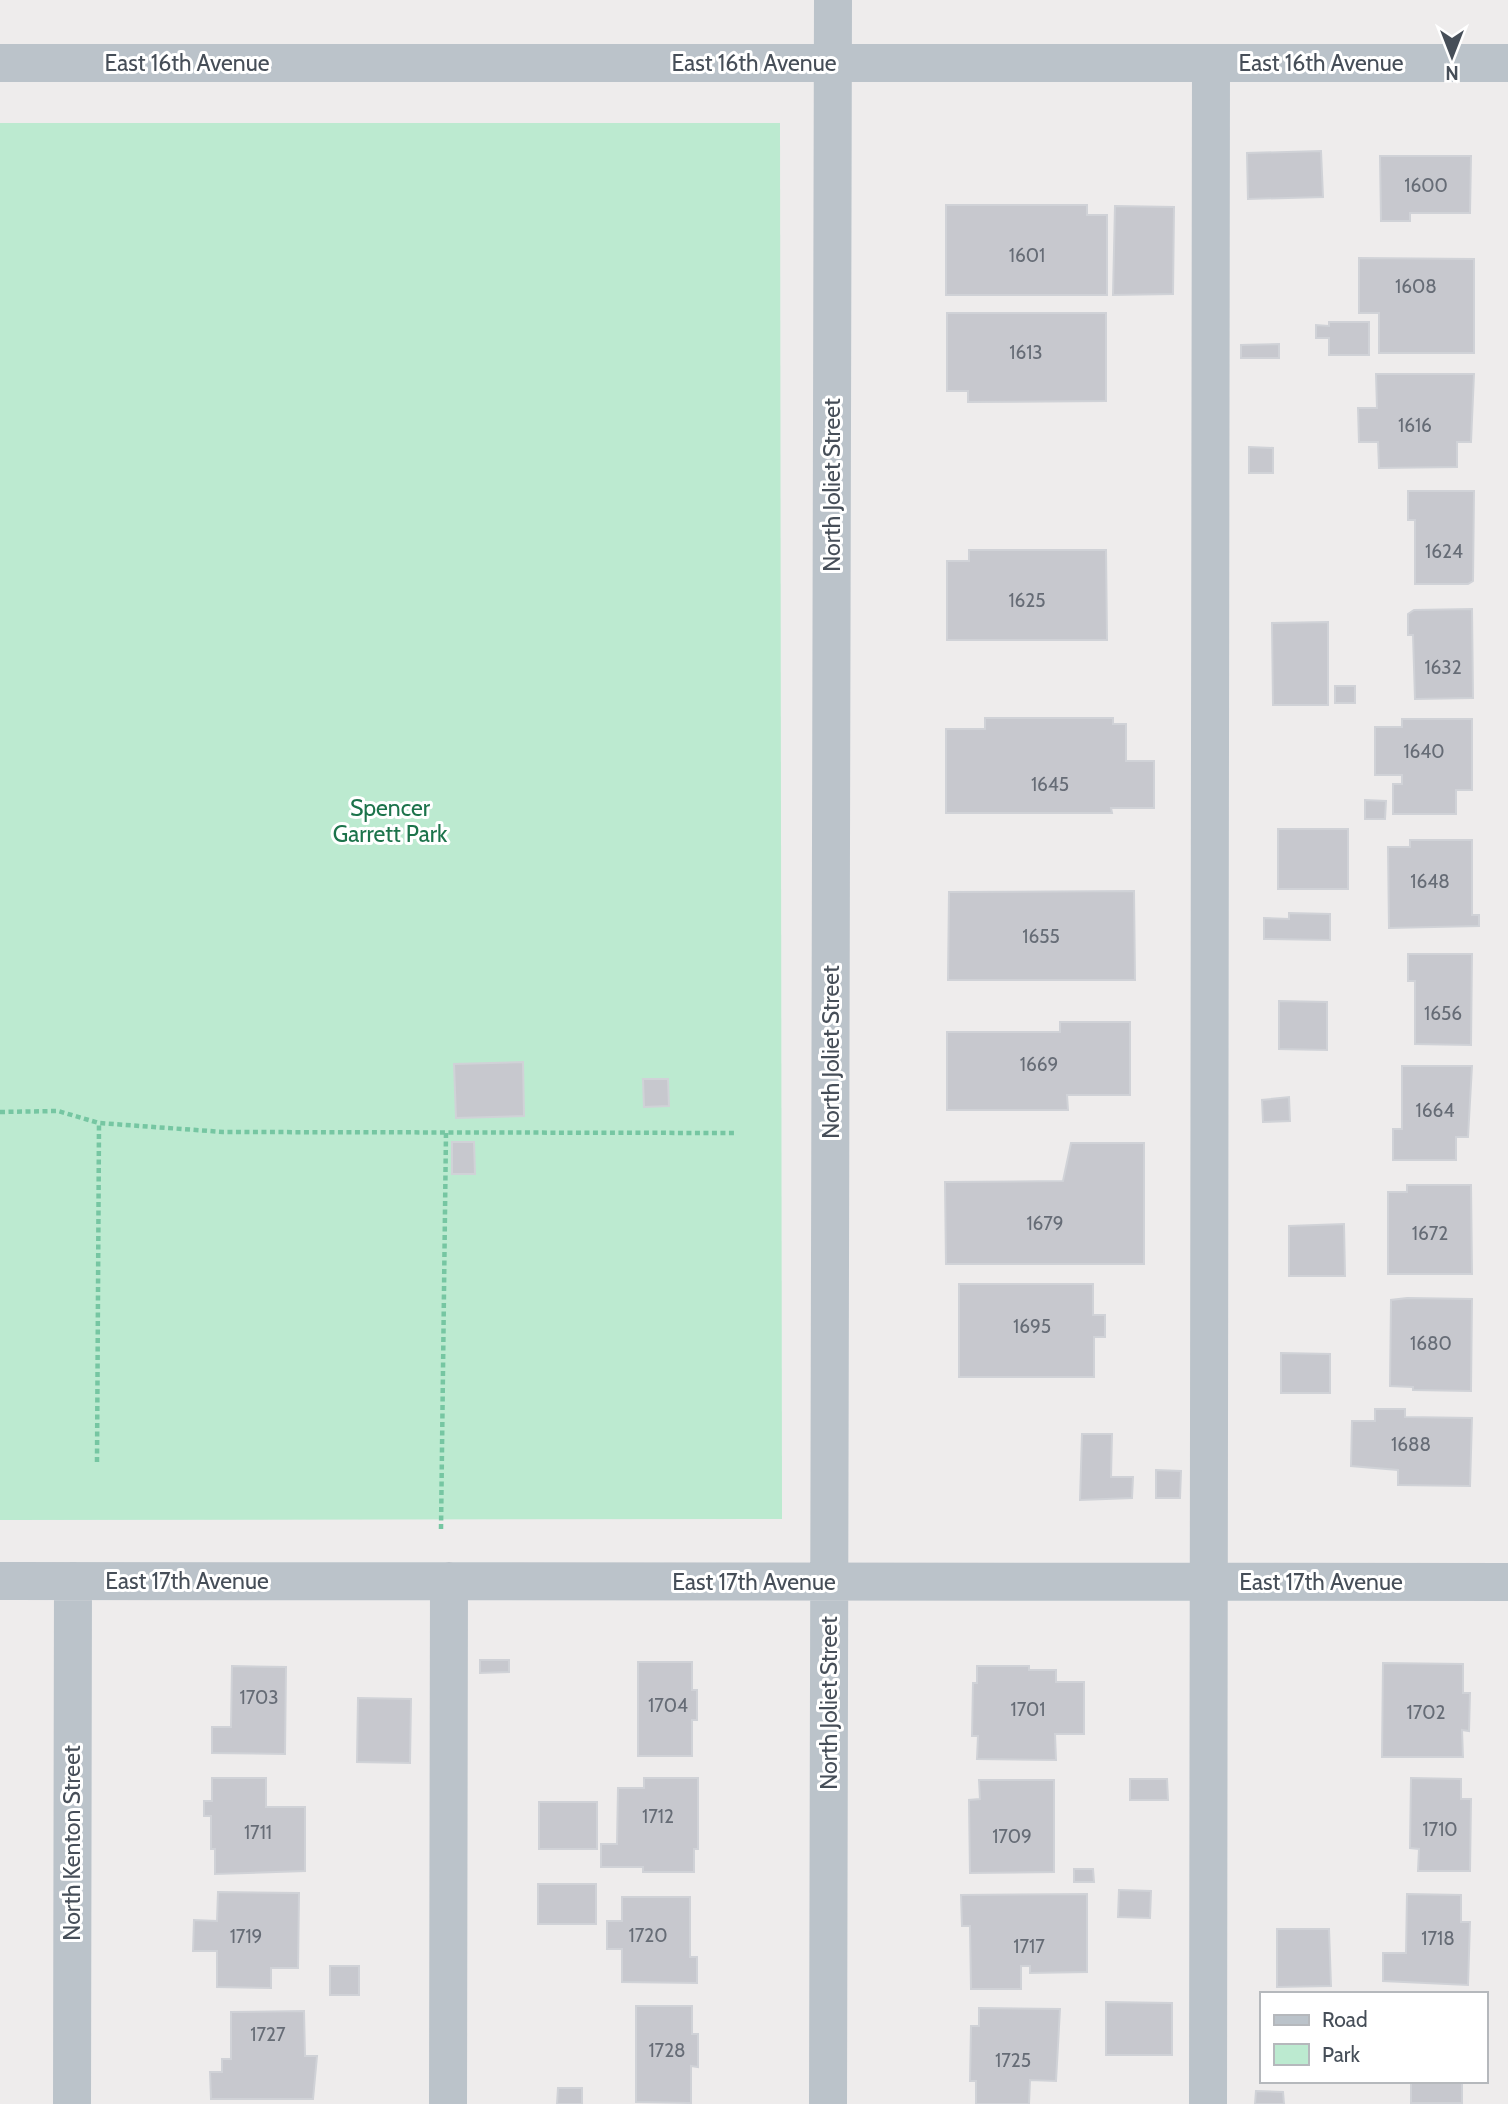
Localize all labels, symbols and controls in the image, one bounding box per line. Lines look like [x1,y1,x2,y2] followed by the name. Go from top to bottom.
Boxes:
[1417,21,1487,91] north arrow
[104,49,270,77] street label: East 16th Avenue
[671,49,837,77] street label: East 16th Avenue
[1238,49,1404,77] street label: East 16th Avenue
[1445,61,1459,84] text: N
[1404,174,1448,197] house number: 1600
[1009,244,1045,267] house number: 1601
[1395,275,1437,298] house number: 1608
[1009,341,1043,364] house number: 1613
[818,398,846,572] street label: North Joliet Street
[1398,414,1432,437] house number: 1616
[1425,540,1463,563] house number: 1624
[1008,589,1046,612] house number: 1625
[1424,656,1462,679] house number: 1632
[1403,740,1445,763] house number: 1640
[1031,773,1069,796] house number: 1645
[333,794,448,848] park label: Spencer Garrett Park
[1410,870,1450,893] house number: 1648
[1022,925,1060,948] house number: 1655
[817,965,845,1139] street label: North Joliet Street
[1424,1002,1462,1025] house number: 1656
[1020,1053,1058,1076] house number: 1669
[1416,1099,1454,1122] house number: 1664
[1026,1212,1064,1235] house number: 1679
[1412,1222,1448,1245] house number: 1672
[1013,1315,1051,1338] house number: 1695
[1410,1332,1452,1355] house number: 1680
[1391,1433,1431,1456] house number: 1688
[105,1567,269,1595] street label: East 17th Avenue
[672,1568,836,1596] street label: East 17th Avenue
[1239,1568,1403,1596] street label: East 17th Avenue
[815,1616,843,1790] street label: North Joliet Street
[239,1686,279,1709] house number: 1703
[648,1694,688,1717] house number: 1704
[1010,1698,1046,1721] house number: 1701
[1407,1701,1445,1724] house number: 1702
[58,1745,86,1941] street label: North Kenton Street
[642,1805,674,1828] house number: 1712
[1422,1818,1458,1841] house number: 1710
[244,1821,272,1844] house number: 1711
[992,1825,1032,1848] house number: 1709
[629,1924,667,1947] house number: 1720
[230,1925,262,1948] house number: 1719
[1421,1927,1455,1950] house number: 1718
[1013,1935,1045,1958] house number: 1717
[1260,1992,1487,2083] legend
[1322,2007,1368,2032] text: Road
[250,2023,286,2046] house number: 1727
[648,2039,686,2062] house number: 1728
[1322,2042,1360,2067] text: Park
[995,2049,1031,2072] house number: 1725

